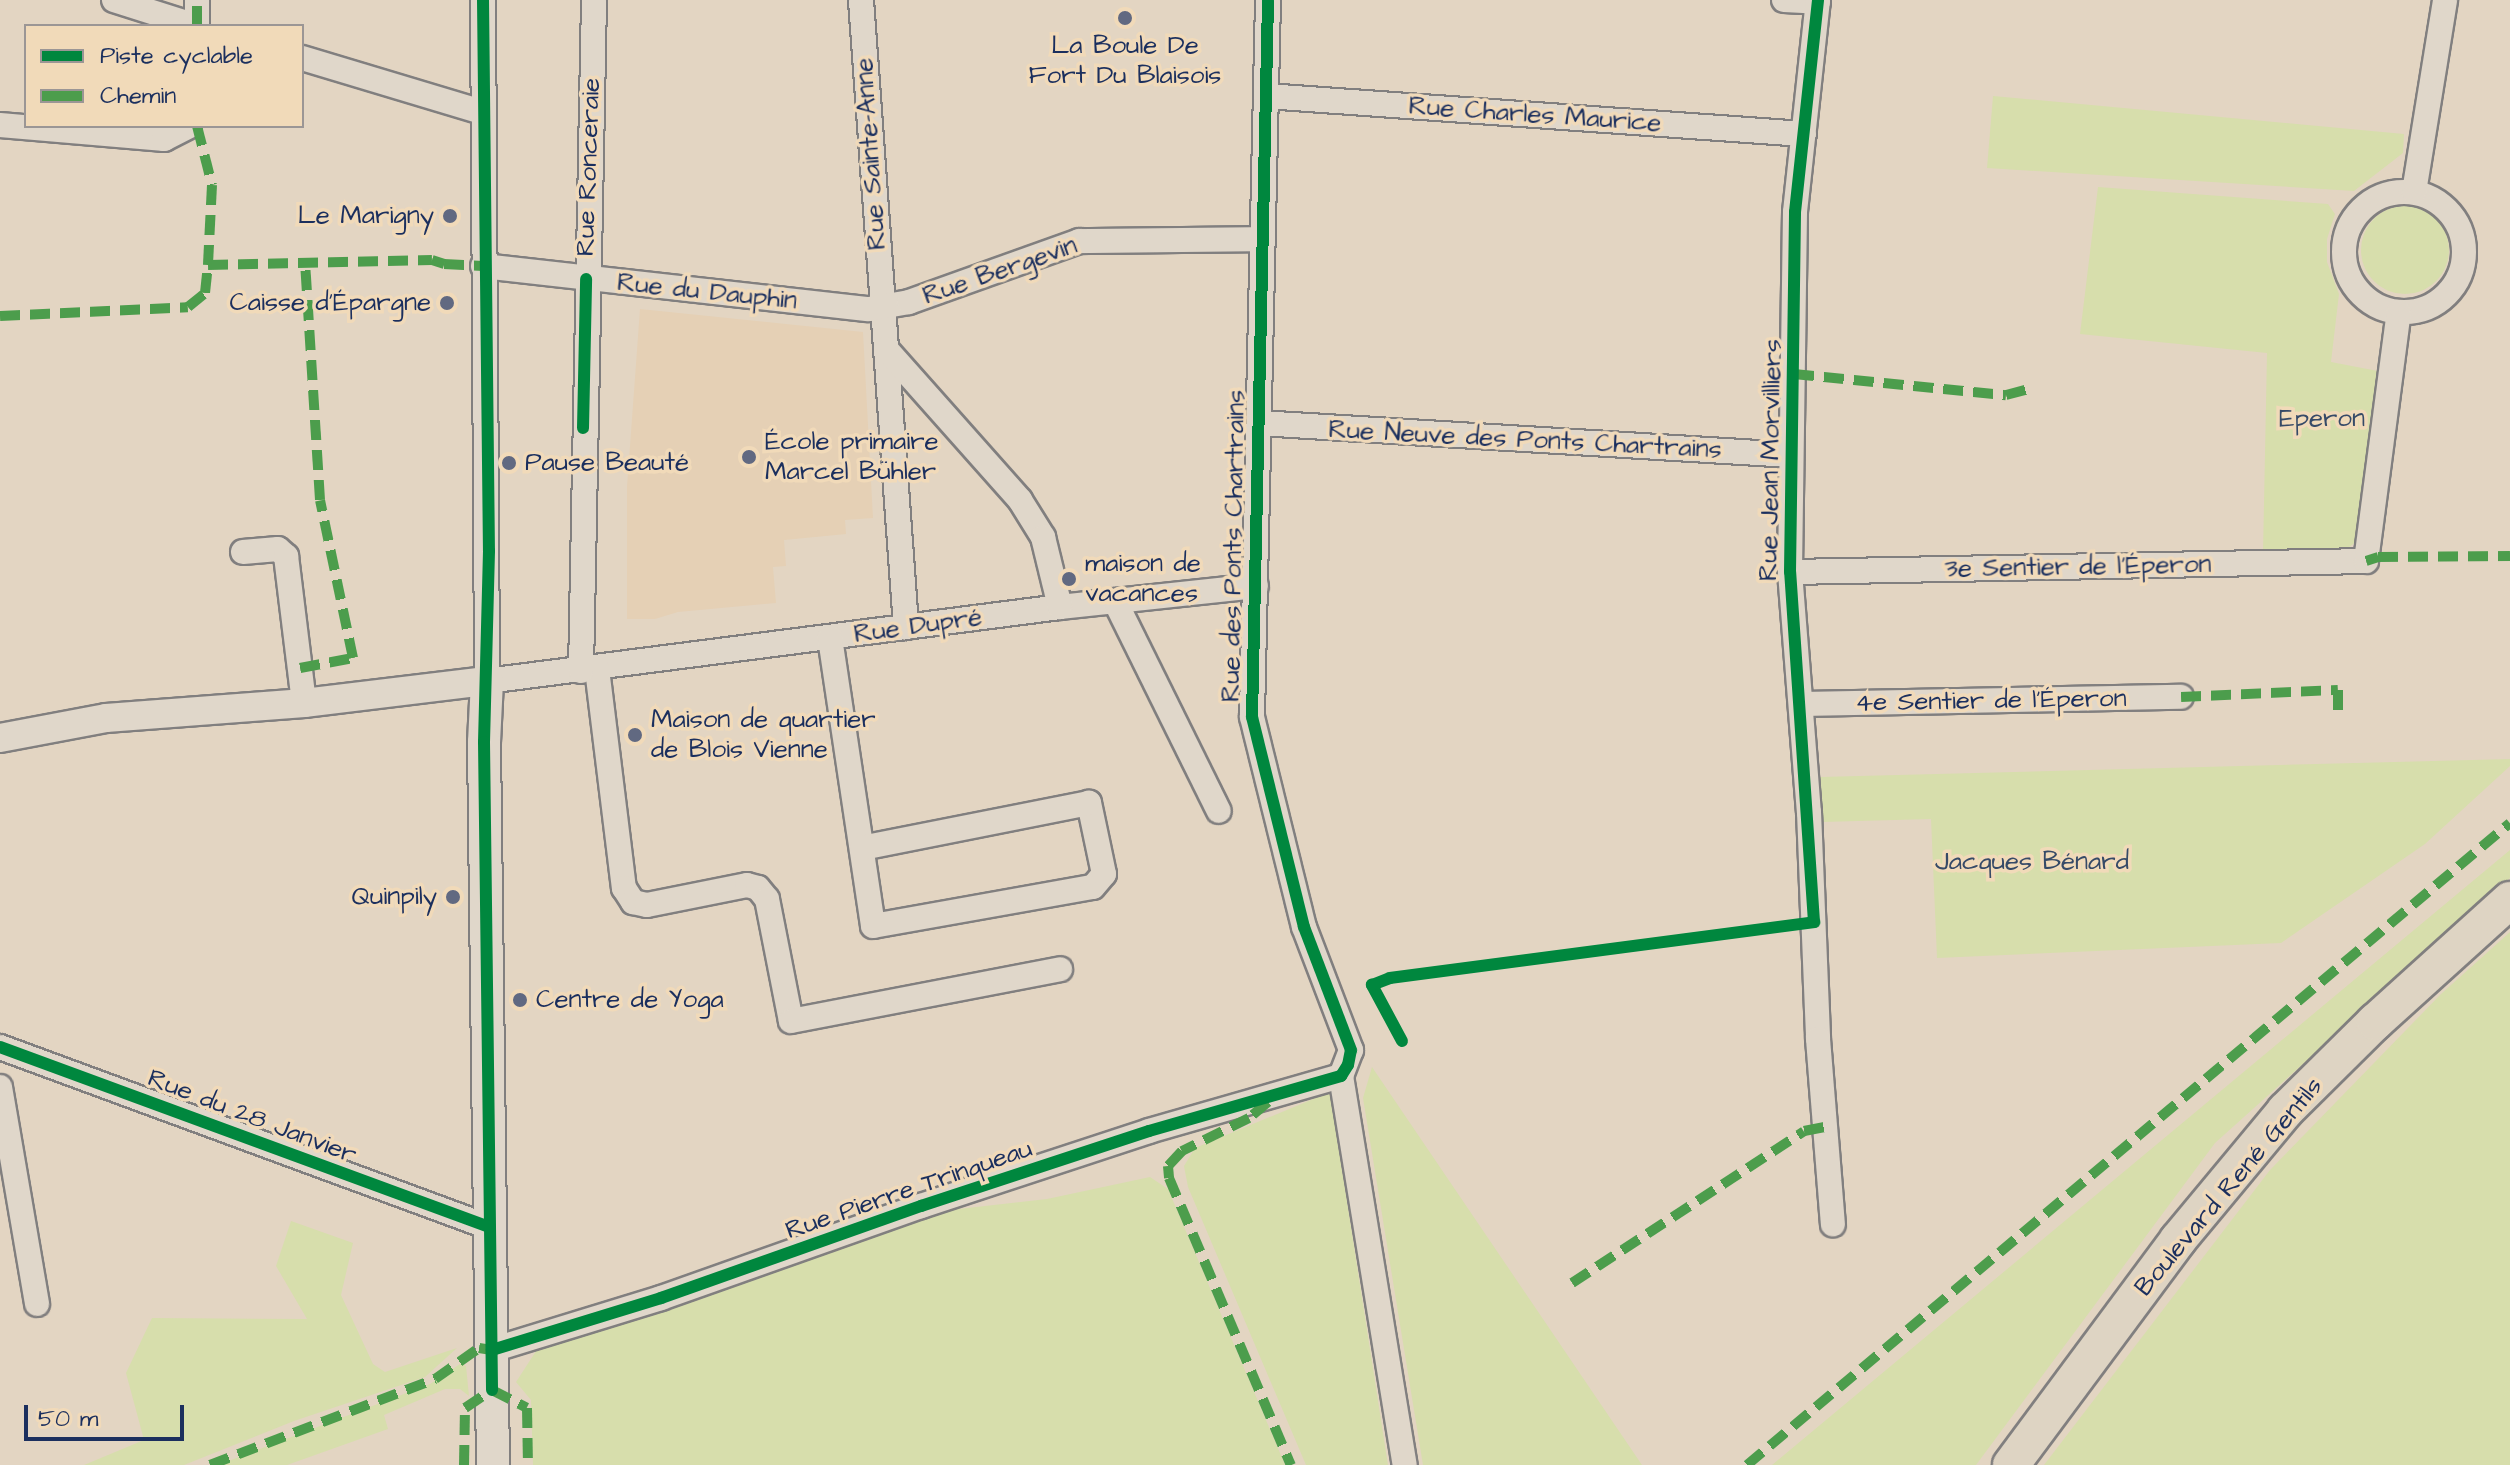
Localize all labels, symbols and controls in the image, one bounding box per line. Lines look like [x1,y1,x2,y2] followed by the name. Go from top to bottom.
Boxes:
[1116,9,1134,27] marker: La Boule De Fort Du Blaisois
[24,24,304,128] legend
[1029,30,1221,92] place label: La Boule De Fort Du Blaisois
[100,39,253,73] text: Piste cyclable
[849,57,893,251] street label: Rue Sainte-Anne
[570,77,608,257] street label: Rue Ronceraie
[100,79,176,113] text: Chemin
[1408,91,1662,139] street label: Rue Charles Maurice
[298,200,434,232] place label: Le Marigny
[441,207,459,225] marker: Le Marigny
[919,230,1081,312] street label: Rue Bergevin
[615,267,799,317] street label: Rue du Dauphin
[229,287,431,319] place label: Caisse d'Épargne
[438,294,456,312] marker: Caisse d'Épargne
[1753,339,1789,581] street label: Rue Jean Morvilliers
[1216,390,1252,702] street label: Rue des Ponts Chartrains
[2279,403,2365,435] park label: Eperon
[1328,414,1722,466] street label: Rue Neuve des Ponts Chartrains
[765,426,939,488] place label: École primaire Marcel Bühler
[525,447,689,479] place label: Pause Beauté
[740,448,758,466] marker: École primaire Marcel Bühler
[500,454,518,472] marker: Pause Beauté
[1085,548,1201,610] place label: maison de vacances
[1944,549,2212,585] street label: 3e Sentier de l'Éperon
[1060,570,1078,588] marker: maison de vacances
[852,602,984,650] street label: Rue Dupré
[1855,683,2127,719] street label: 4e Sentier de l'Éperon
[651,704,876,766] place label: Maison de quartier de Blois Vienne
[626,726,644,744] marker: Maison de quartier de Blois Vienne
[1935,846,2129,878] park label: Jacques Bénard
[352,881,437,913] place label: Quinpily
[444,888,462,906] marker: Quinpily
[536,984,724,1016] place label: Centre de Yoga
[511,991,529,1009] marker: Centre de Yoga
[143,1063,361,1171] street label: Rue du 28 Janvier
[2128,1071,2330,1303] street label: Boulevard René Gentils
[782,1133,1036,1247] street label: Rue Pierre Trinqueau
[28,1389,188,1439] scale bar
[38,1402,98,1436] text: 50 m

